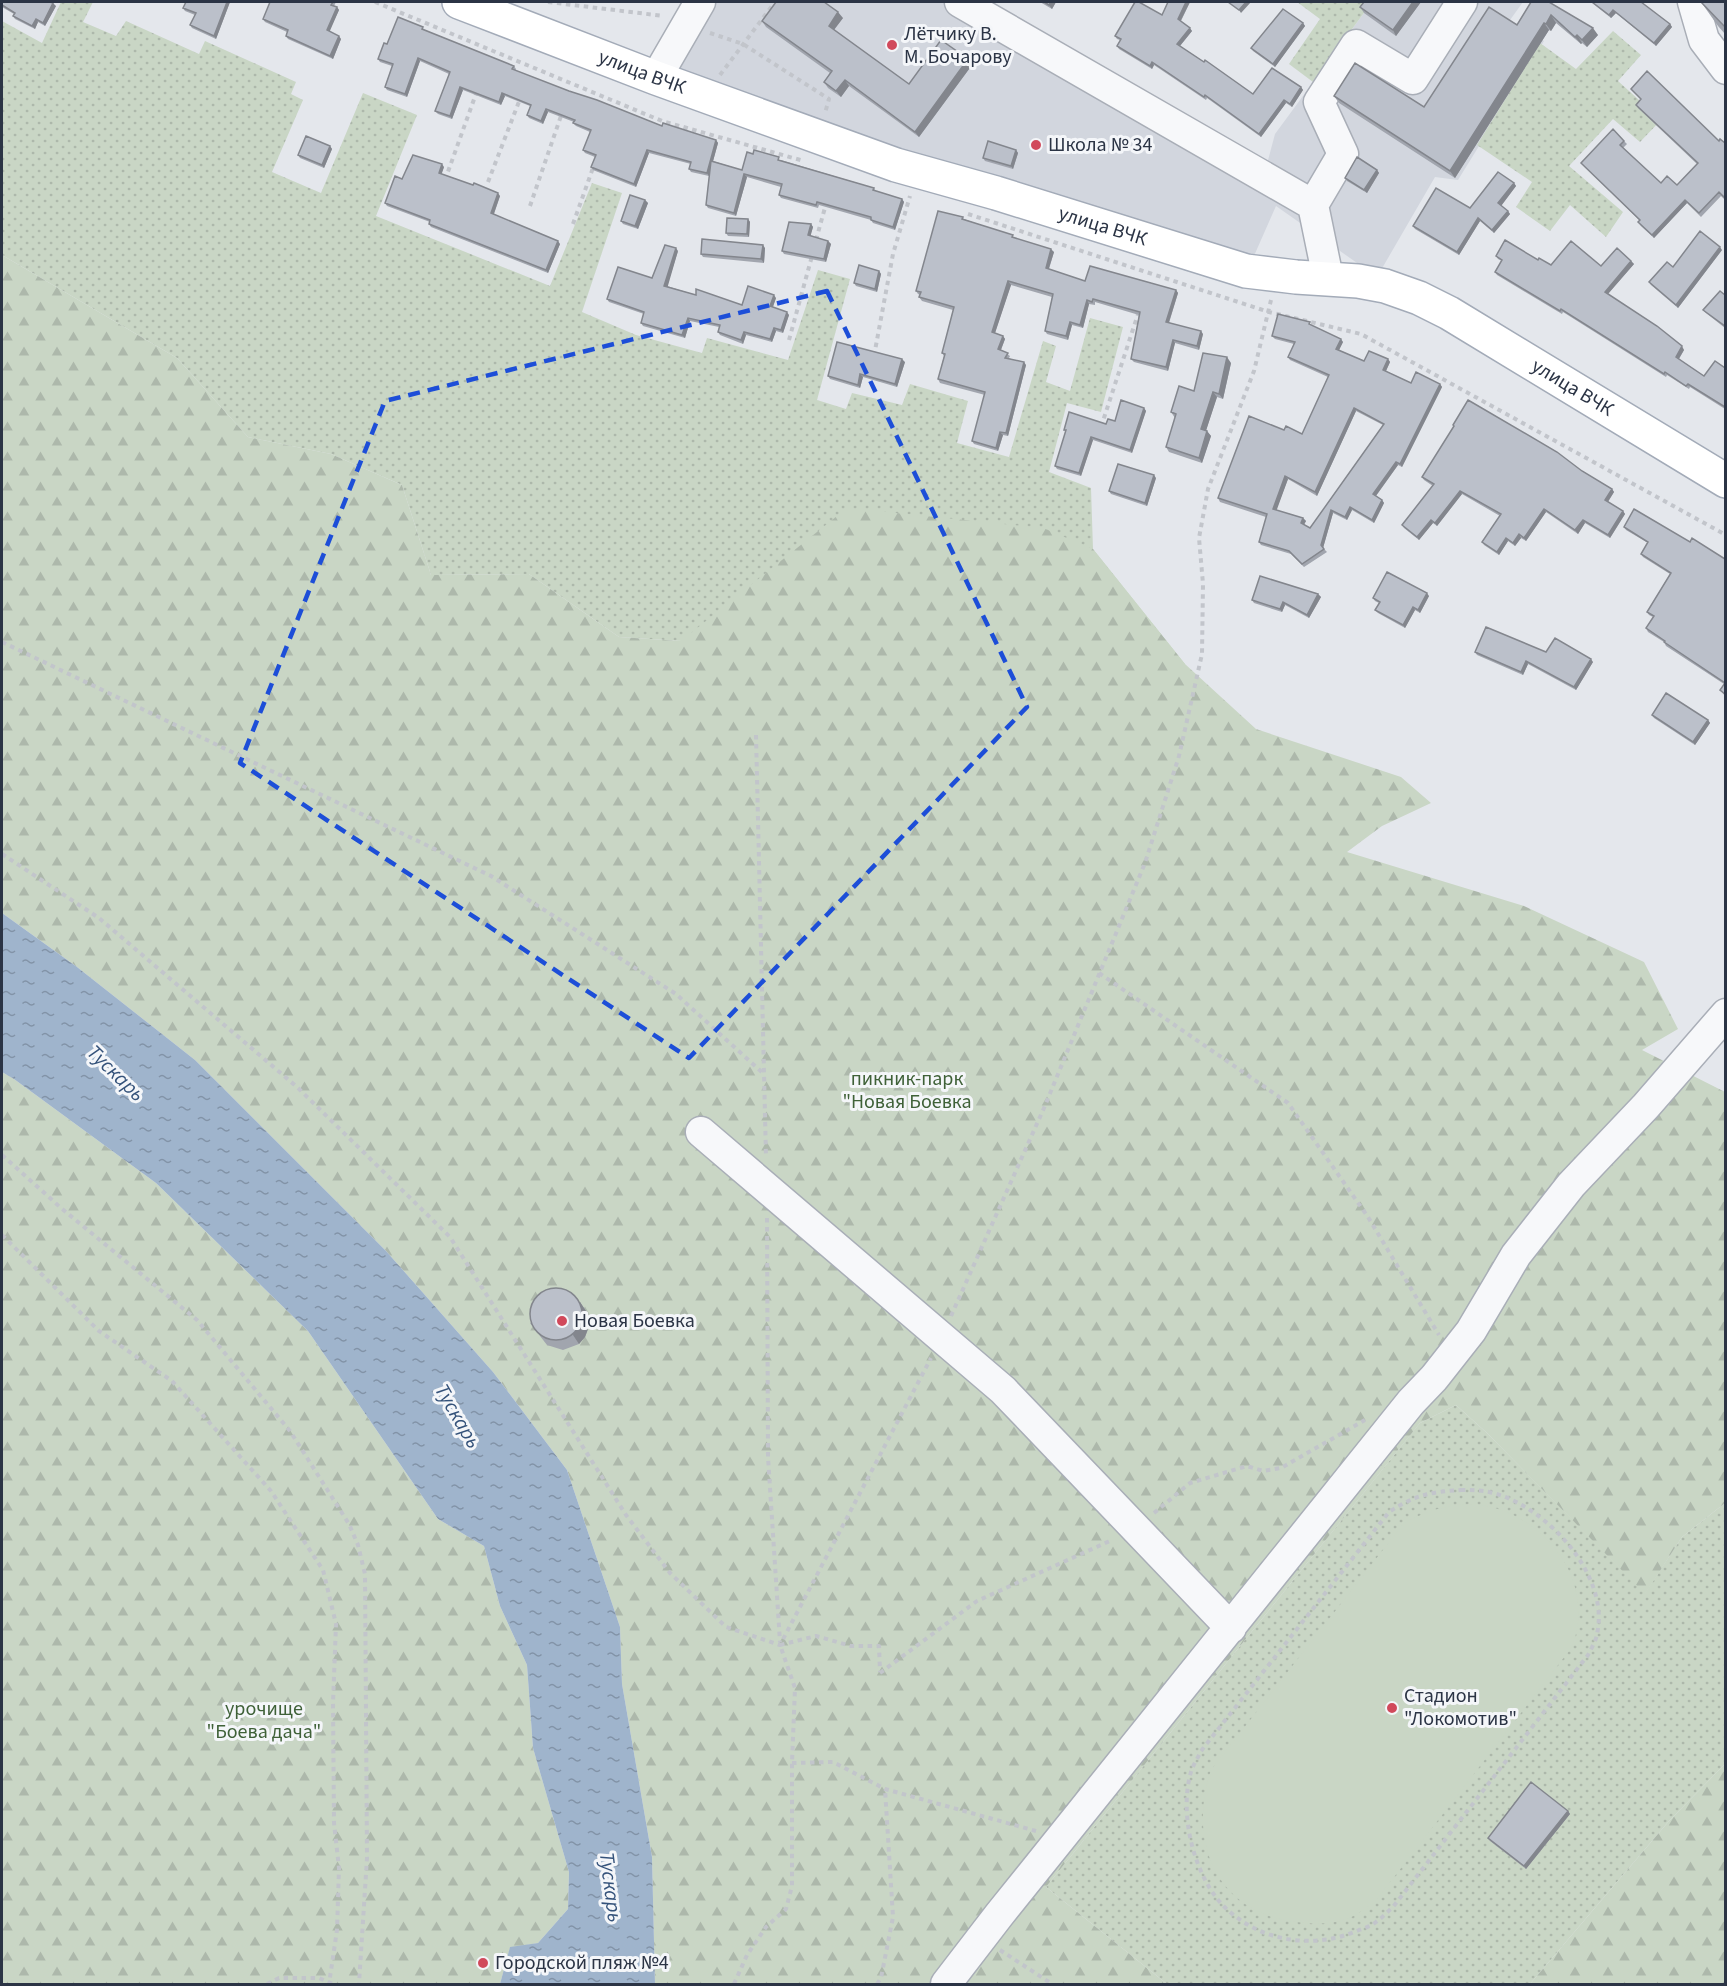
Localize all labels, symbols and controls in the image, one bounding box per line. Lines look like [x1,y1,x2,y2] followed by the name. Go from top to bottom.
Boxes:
[904,20,1012,71] place label: Лётчику В. М. Бочарову
[885,38,899,52] marker: Лётчику В. М. Бочарову
[594,43,690,102] street label: улица ВЧК
[1048,131,1152,159] place label: Школа № 34
[1029,138,1043,152] marker: Школа № 34
[1055,199,1151,253] street label: улица ВЧК
[1526,352,1619,424] street label: улица ВЧК
[80,1038,152,1108] water label: Тускарь
[842,1065,972,1116] park label: пикник-парк "Новая Боевка
[574,1307,695,1335] place label: Новая Боевка
[555,1314,569,1328] marker: Новая Боевка
[427,1378,489,1454] water label: Тускарь
[1404,1682,1517,1733] place label: Стадион "Локомотив"
[207,1695,321,1746] park label: урочище "Боева дача"
[1385,1701,1399,1715] marker: Стадион "Локомотив"
[592,1850,630,1924] water label: Тускарь
[495,1949,669,1977] place label: Городской пляж №4
[476,1956,490,1970] marker: Городской пляж №4

